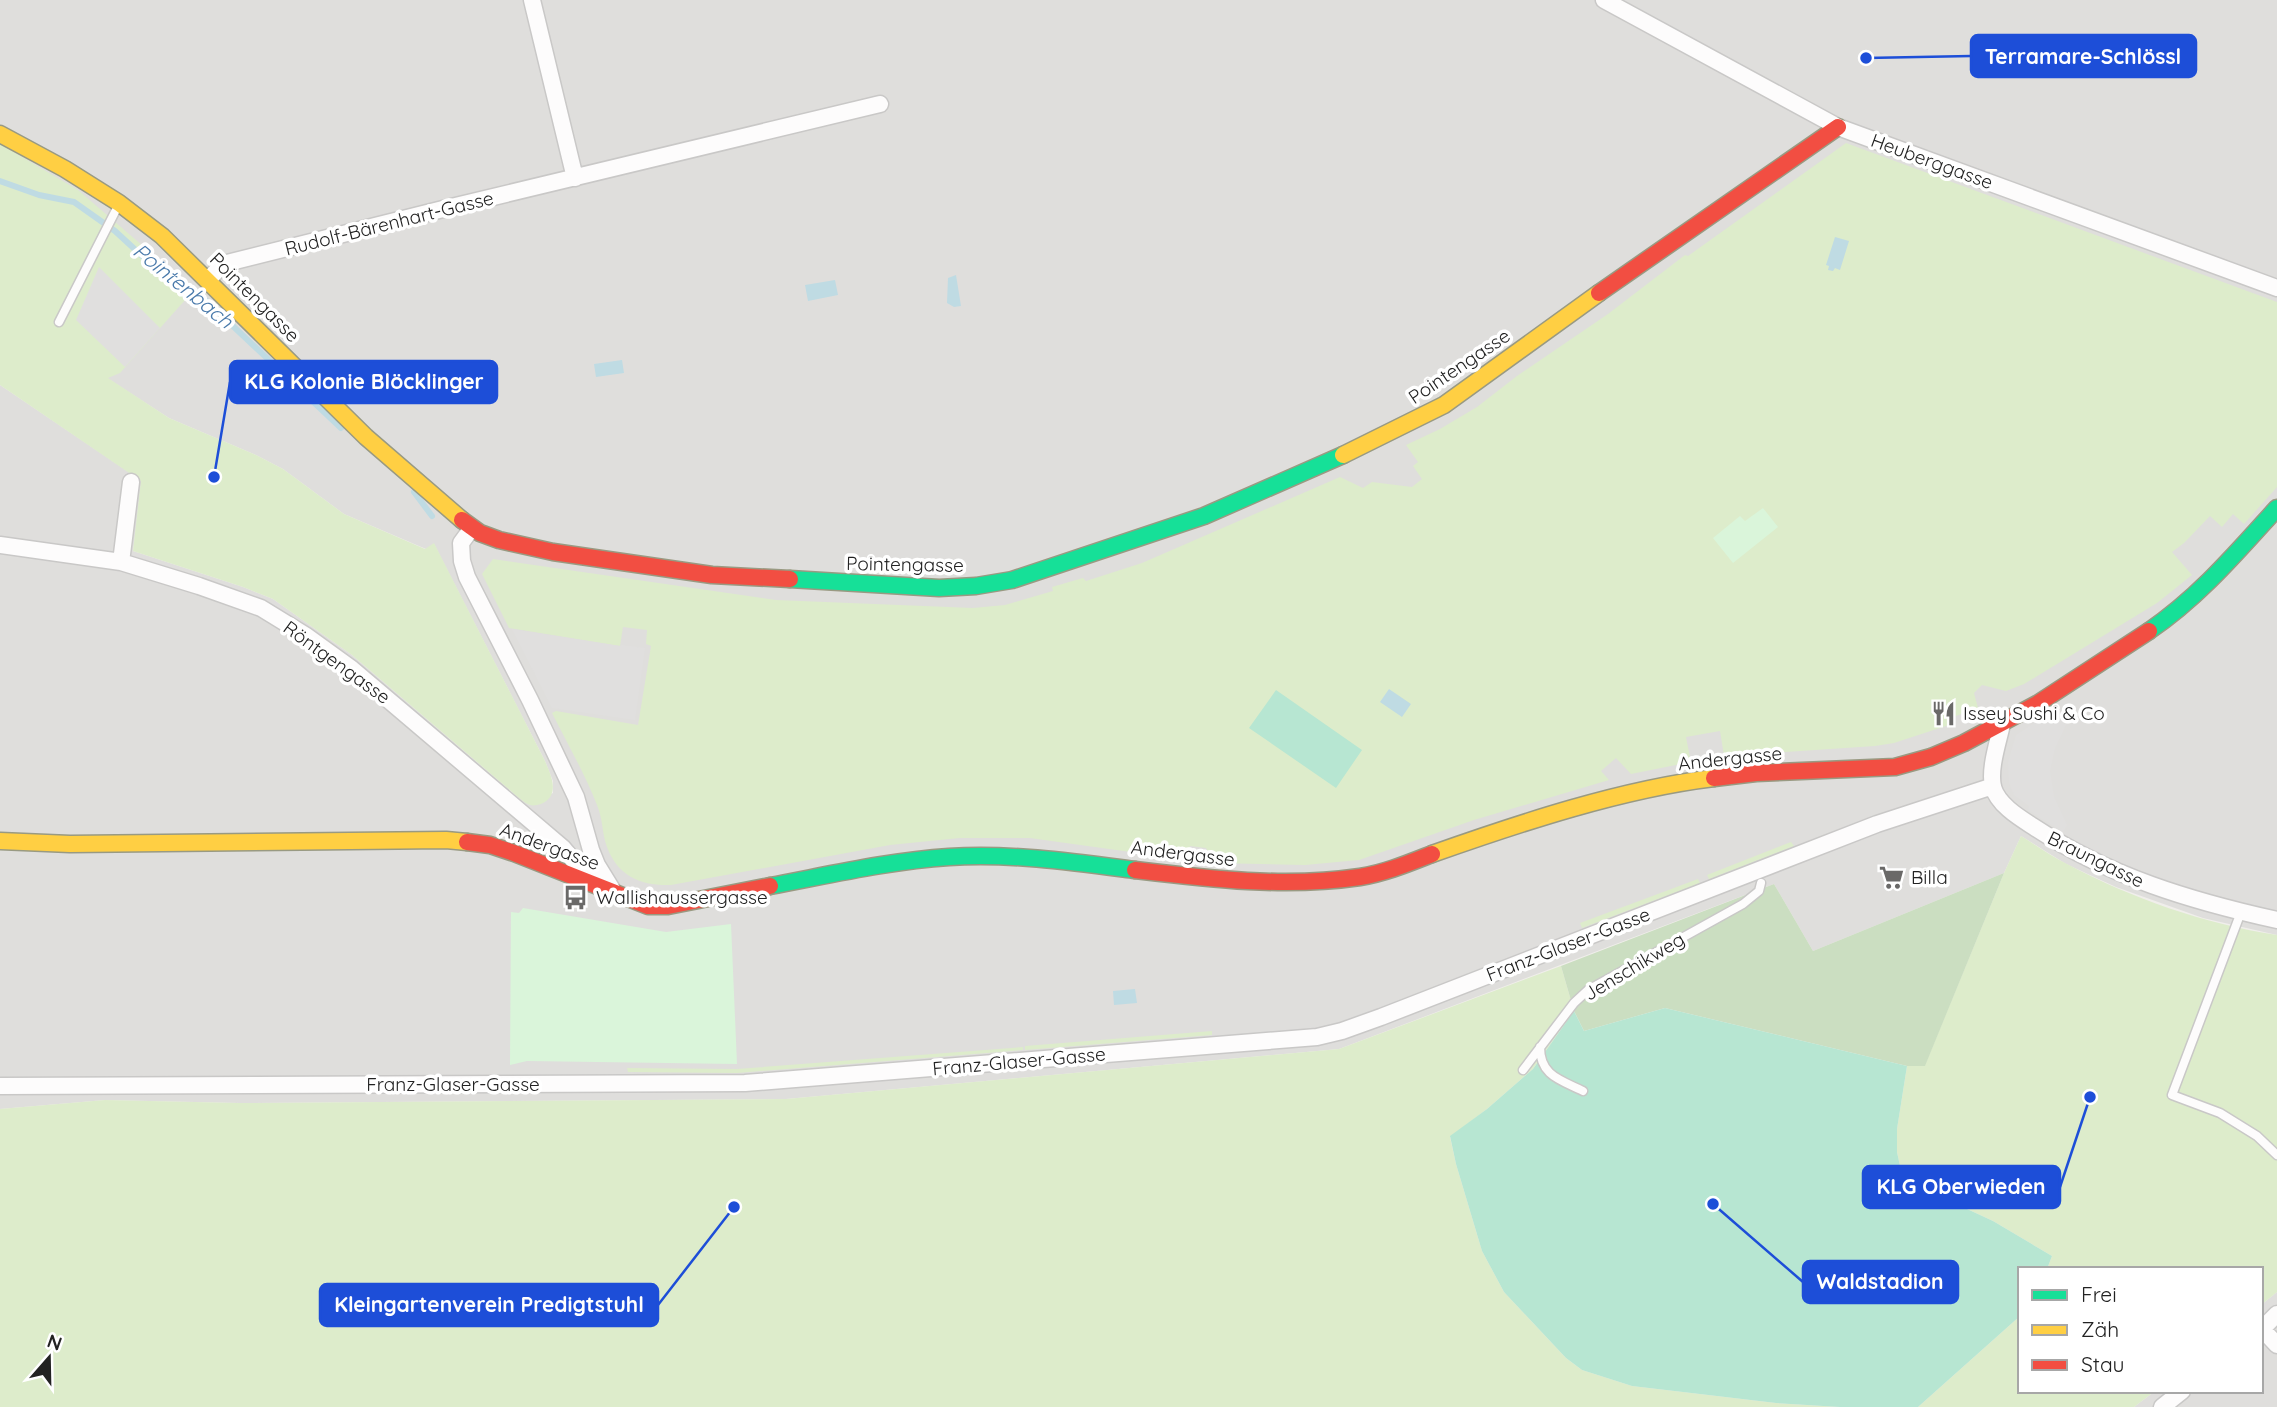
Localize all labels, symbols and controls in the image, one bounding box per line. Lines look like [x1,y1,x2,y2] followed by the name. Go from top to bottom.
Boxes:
[1971,35,2196,77] callout: Terramare-Schlössl
[1985,43,2181,69] text: Terramare-Schlössl
[1868,128,1996,194] street label: Heuberggasse
[282,185,496,261] street label: Rudolf-Bärenhart-Gasse
[128,237,240,334] water label: Pointenbach
[205,247,305,347] street label: Pointengasse
[1404,323,1514,409] street label: Pointengasse
[230,361,497,403] callout: KLG Kolonie Blöcklinger
[244,368,484,394] text: KLG Kolonie Blöcklinger
[846,551,964,577] street label: Pointengasse
[279,615,395,709] street label: Röntgengasse
[1929,699,1957,727] restaurant icon: Issey Sushi & Co
[1963,701,2105,725] place label: Issey Sushi & Co
[1677,741,1783,775] street label: Andergasse
[497,817,603,875] street label: Andergasse
[2044,825,2148,893] street label: Braungasse
[1130,835,1236,871] street label: Andergasse
[1877,863,1905,891] supermarket icon: Billa
[1911,865,1948,889] place label: Billa
[562,883,590,911] bus stop icon: Wallishaussergasse
[596,885,768,909] place label: Wallishaussergasse
[1483,902,1653,986] street label: Franz-Glaser-Gasse
[1579,927,1689,1005] street label: Jenschikweg
[931,1041,1107,1081] street label: Franz-Glaser-Gasse
[366,1072,540,1096] street label: Franz-Glaser-Gasse
[1863,1166,2060,1208] callout: KLG Oberwieden
[1876,1173,2046,1199] text: KLG Oberwieden
[1803,1261,1958,1303] callout: Waldstadion
[2018,1267,2263,1393] legend
[1816,1268,1944,1294] text: Waldstadion
[2081,1281,2117,1307] text: Frei
[320,1284,658,1326] callout: Kleingartenverein Predigtstuhl
[334,1291,644,1317] text: Kleingartenverein Predigtstuhl
[2081,1316,2119,1342] text: Zäh
[14,1323,84,1393] north arrow
[44,1328,65,1356] text: N
[2081,1351,2124,1377] text: Stau

